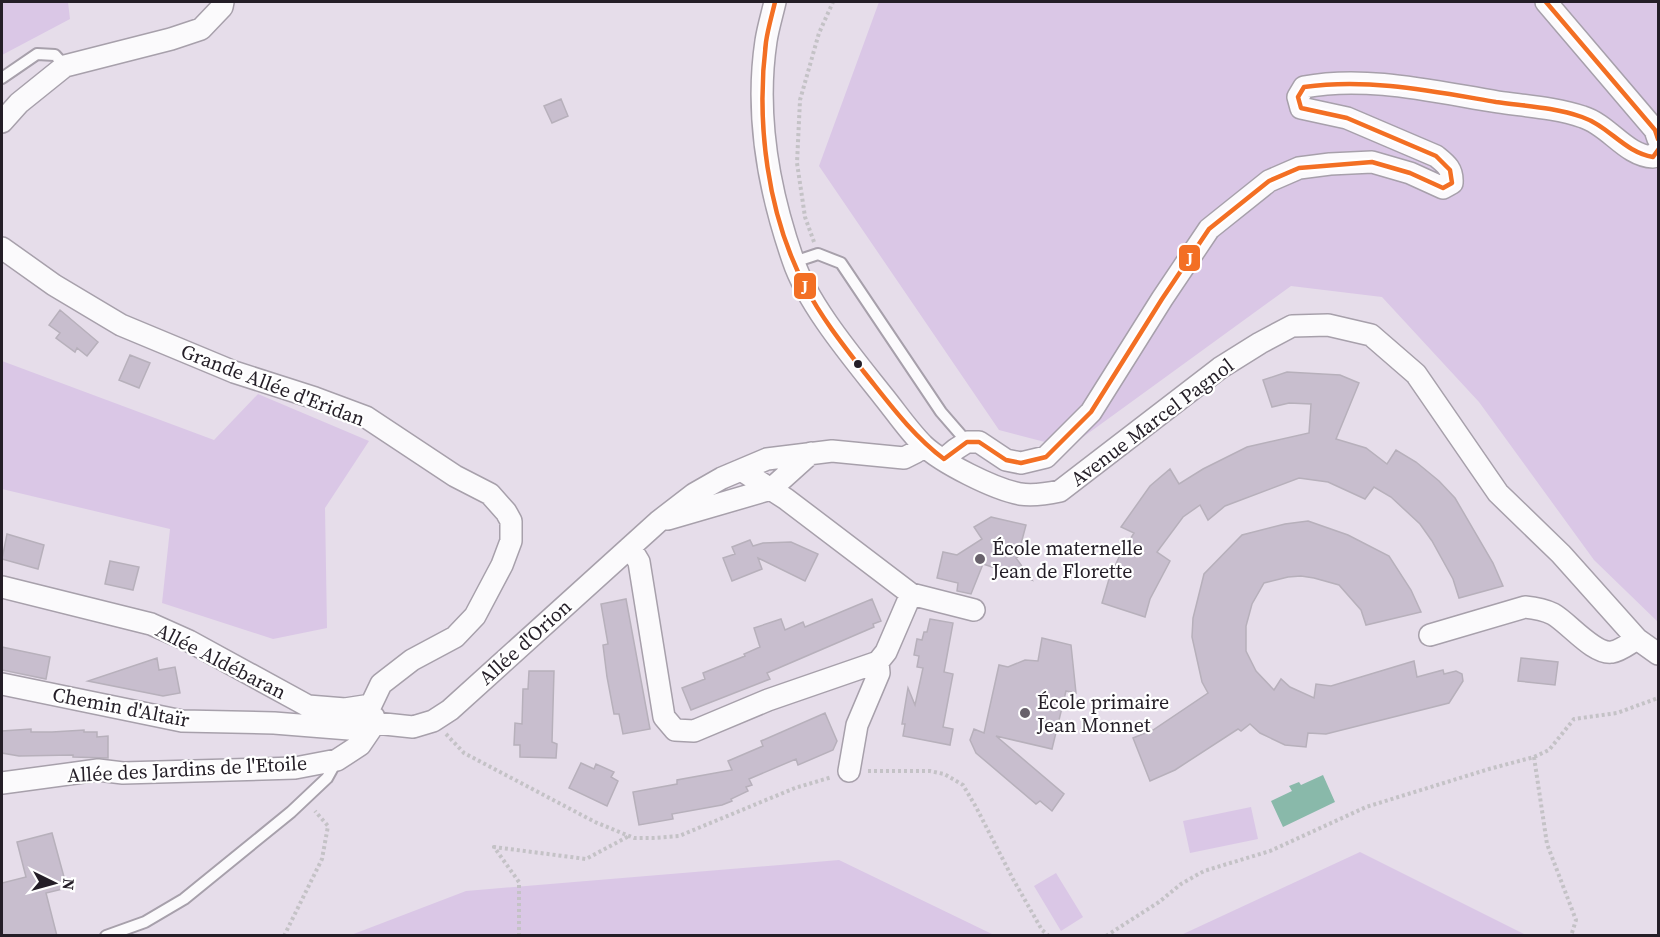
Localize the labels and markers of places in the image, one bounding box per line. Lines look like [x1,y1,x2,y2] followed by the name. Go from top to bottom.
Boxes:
[852,358,864,370] unlabelled marker
[991,534,1143,585] place label: École maternelle Jean de Florette
[973,552,987,566] marker: École maternelle Jean de Florette
[1036,688,1169,739] place label: École primaire Jean Monnet
[1018,706,1032,720] marker: École primaire Jean Monnet

